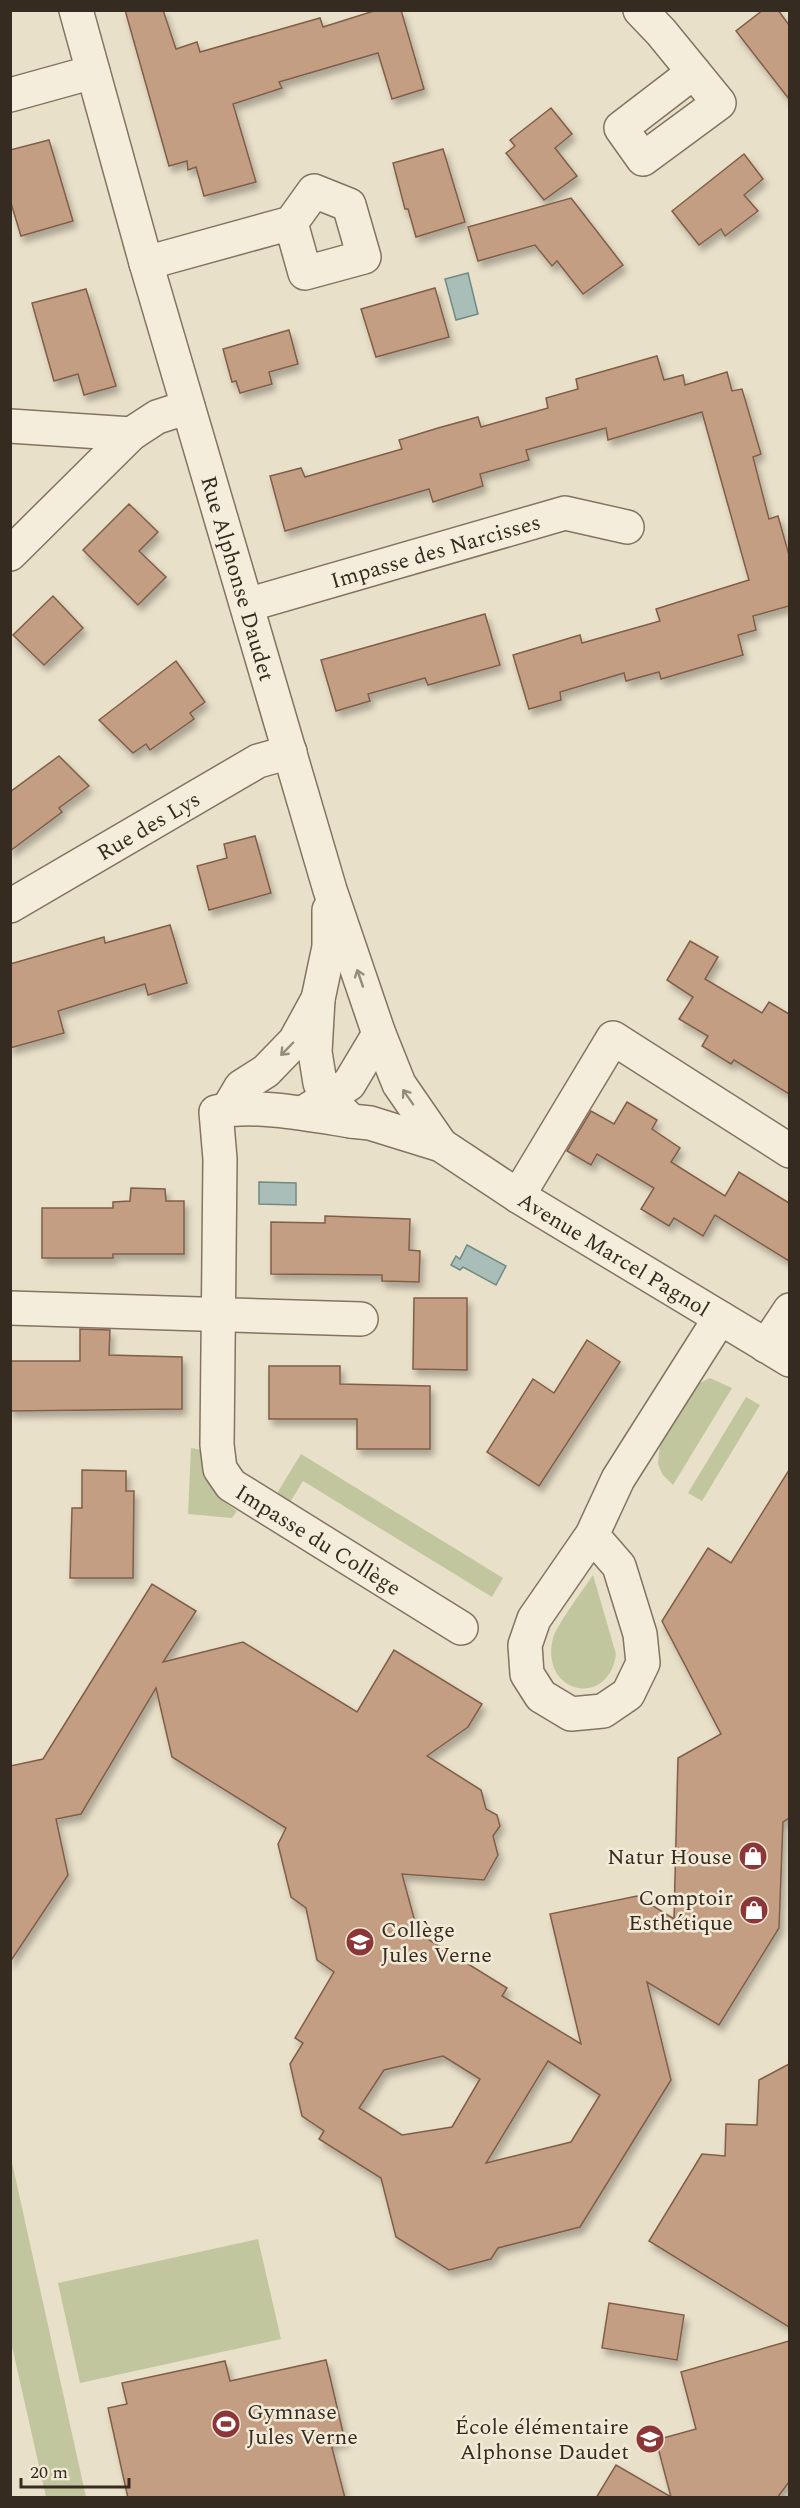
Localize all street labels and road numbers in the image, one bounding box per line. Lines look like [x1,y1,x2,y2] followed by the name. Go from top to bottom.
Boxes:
[191,472,283,685] street label: Rue Alphonse Daudet
[327,506,545,598] street label: Impasse des Narcisses
[91,783,207,870] street label: Rue des Lys
[511,1184,716,1326] street label: Avenue Marcel Pagnol
[228,1477,407,1605] street label: Impasse du Collège

